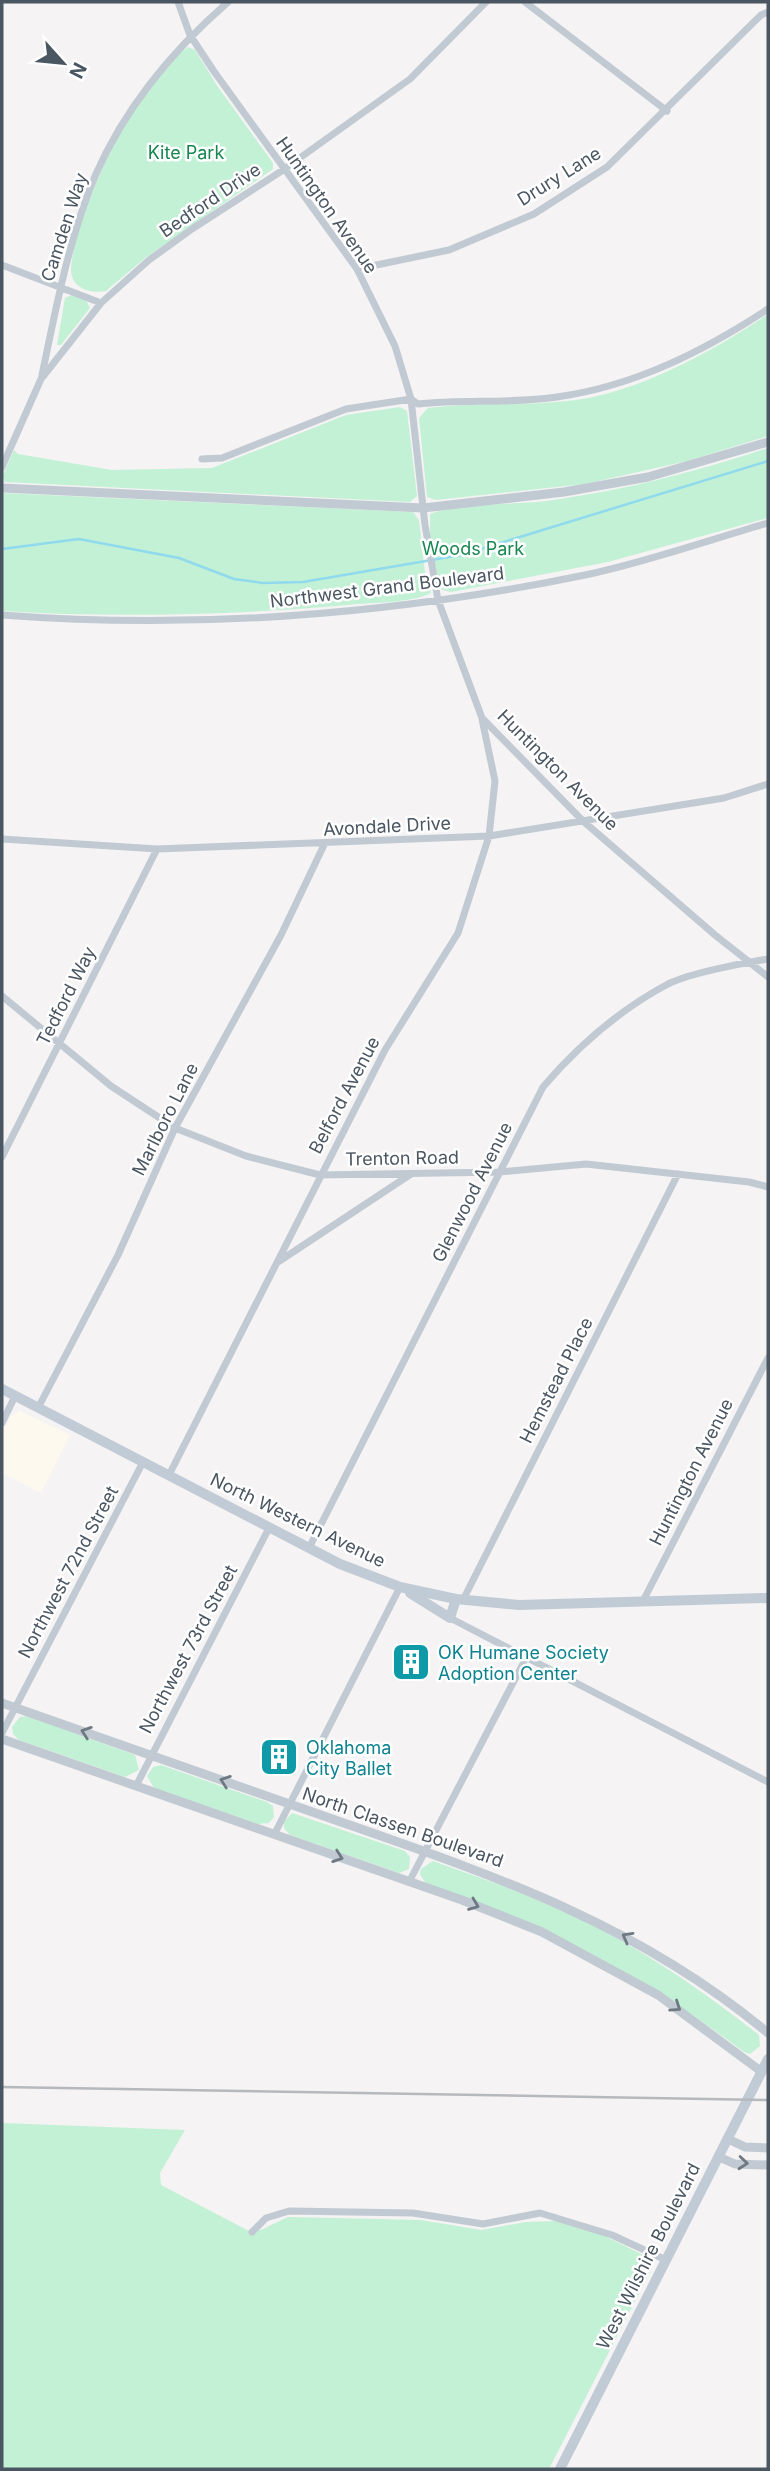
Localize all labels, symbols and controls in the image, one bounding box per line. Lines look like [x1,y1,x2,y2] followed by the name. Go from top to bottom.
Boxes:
[28,28,98,98] north arrow
[64,59,91,82] text: N
[272,133,382,277] street label: Huntington Avenue
[148,142,224,163] park label: Kite Park
[514,142,604,210] street label: Drury Lane
[155,158,265,242] street label: Bedford Drive
[37,170,91,284] street label: Camden Way
[422,538,524,559] park label: Woods Park
[269,562,505,612] street label: Northwest Grand Boulevard
[493,705,623,835] street label: Huntington Avenue
[322,812,452,840] street label: Avondale Drive
[32,943,100,1049] street label: Tedford Way
[304,1033,384,1157] street label: Belford Avenue
[128,1059,202,1179] street label: Marlboro Lane
[428,1119,516,1265] street label: Glenwood Avenue
[345,1147,459,1169] street label: Trenton Road
[515,1314,597,1446] street label: Hemstead Place
[645,1395,737,1549] street label: Huntington Avenue
[207,1468,389,1572] street label: North Western Avenue
[14,1482,122,1662] street label: Northwest 72nd Street
[135,1561,241,1737] street label: Northwest 73rd Street
[390,1641,432,1683] building icon: OK Humane Society Adoption Center
[438,1642,609,1684] place label: OK Humane Society Adoption Center
[81,1726,93,1740] one-way arrow
[258,1736,300,1778] building icon: Oklahoma City Ballet
[306,1737,392,1779] place label: Oklahoma City Ballet
[220,1775,232,1789] one-way arrow
[300,1783,506,1871] street label: North Classen Boulevard
[332,1849,344,1863] one-way arrow
[467,1896,479,1910] one-way arrow
[622,1932,634,1945] one-way arrow
[668,1999,681,2012] one-way arrow
[737,2156,749,2171] one-way arrow
[592,2159,704,2353] street label: West Wilshire Boulevard

